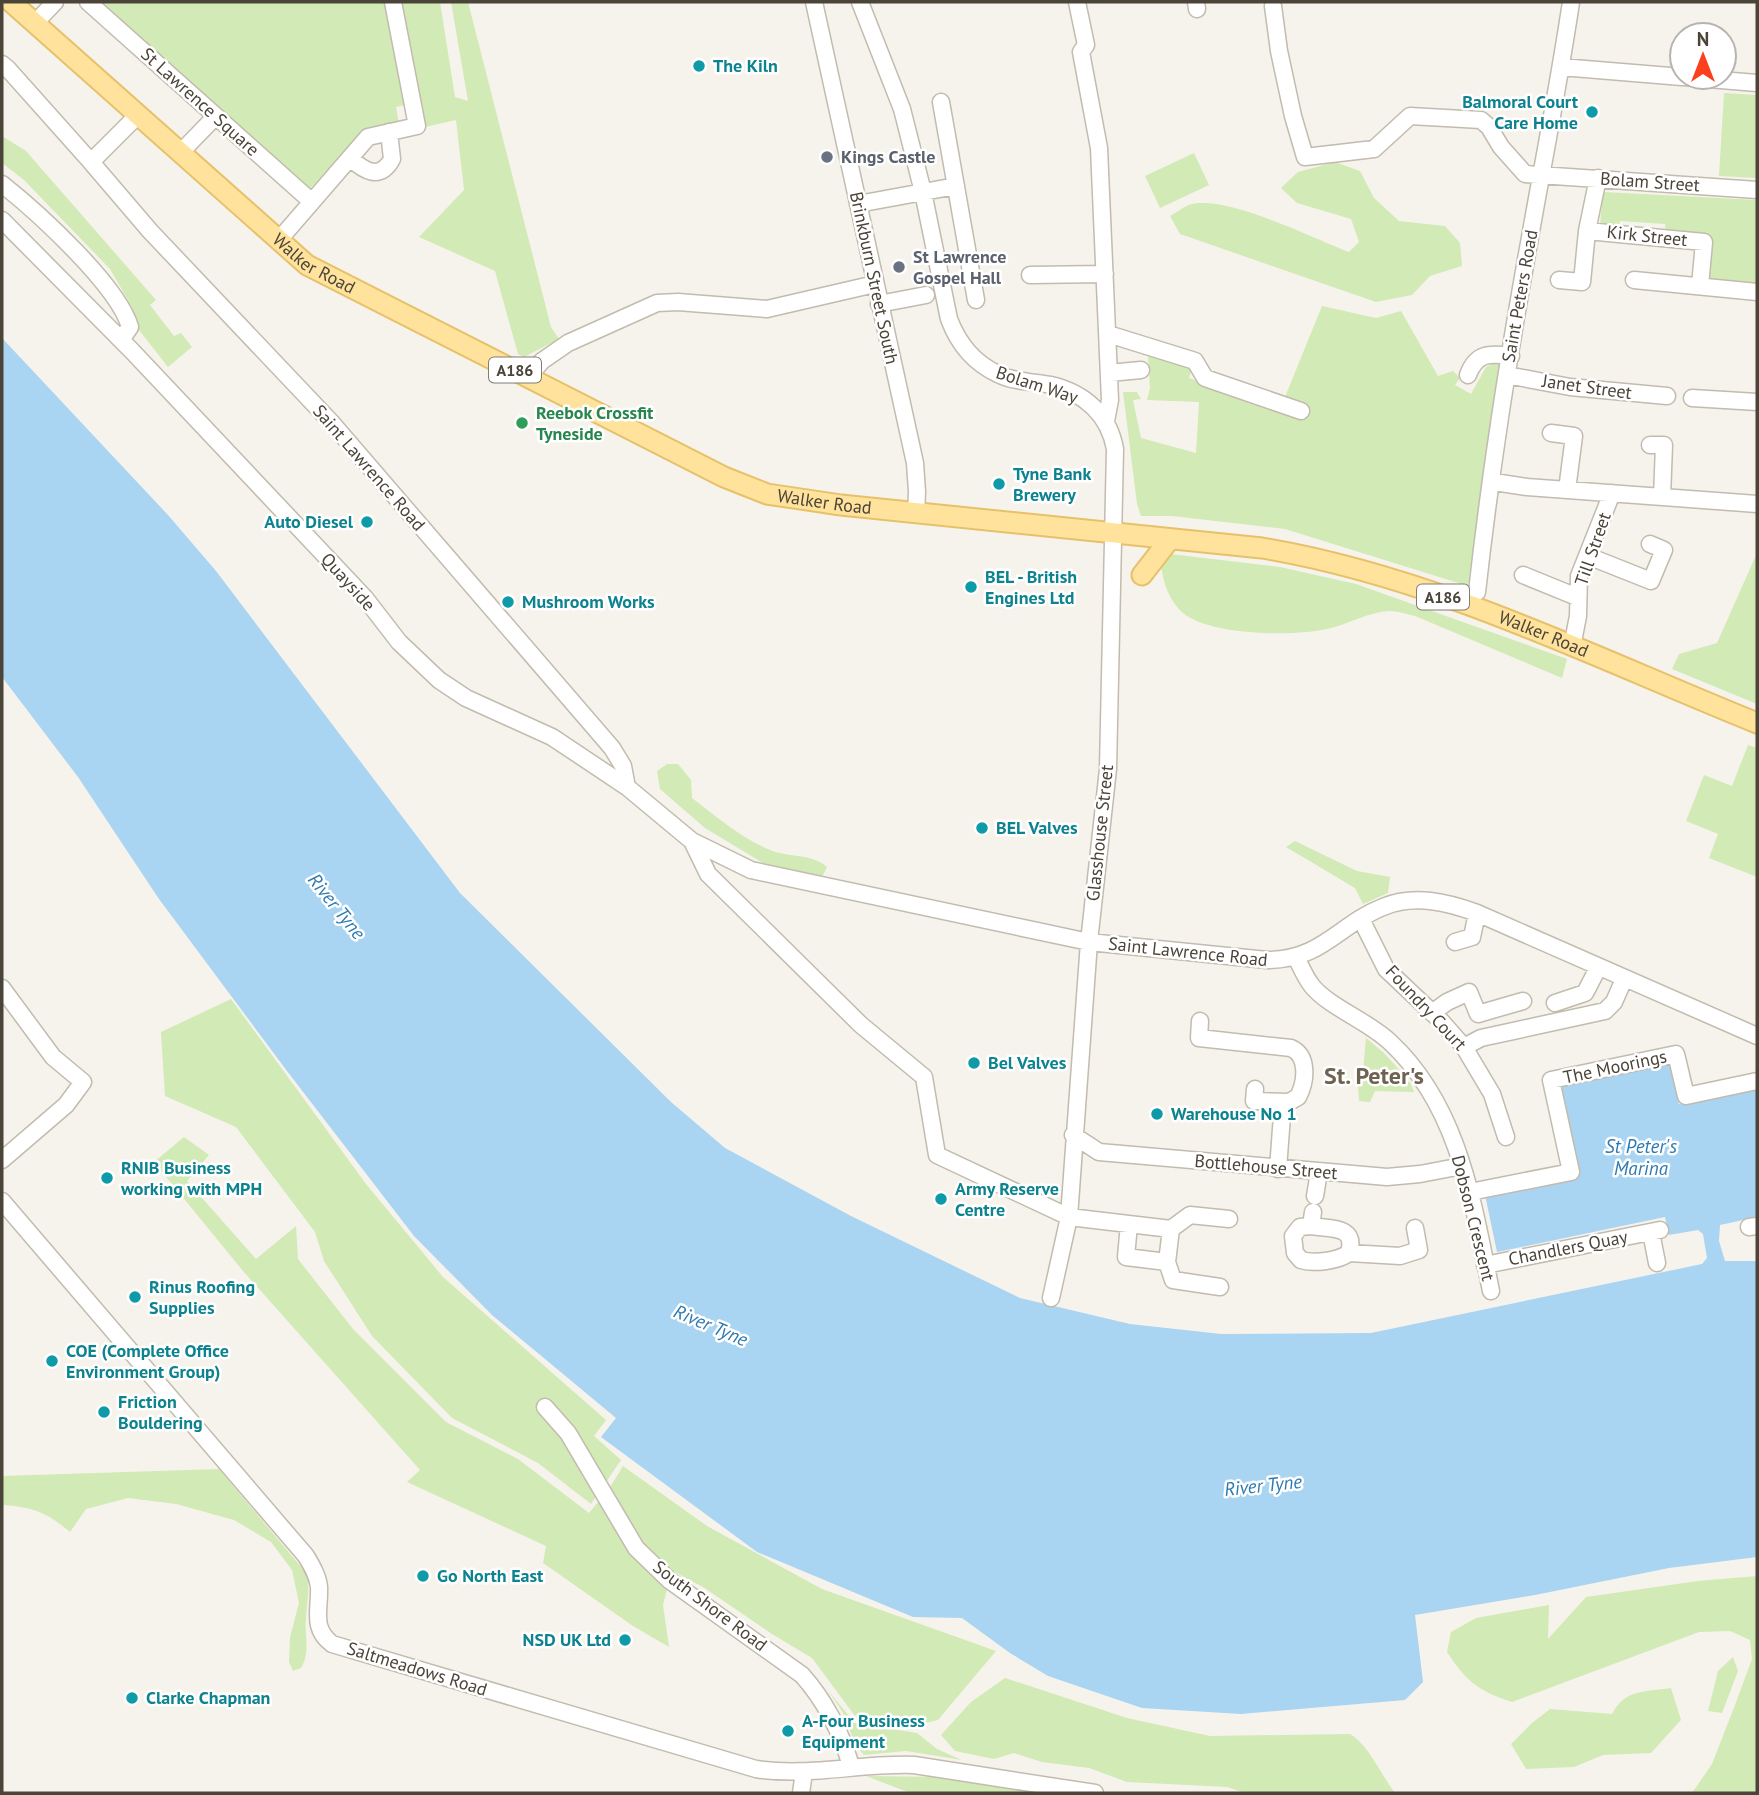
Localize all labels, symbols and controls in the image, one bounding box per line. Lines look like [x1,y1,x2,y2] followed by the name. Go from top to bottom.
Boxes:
[1668,21,1738,91] north arrow
[1697,27,1709,51] text: N
[136,42,264,161] street label: St Lawrence Square
[713,54,778,77] place label: The Kiln
[691,58,707,74] marker: The Kiln
[1462,90,1579,134] place label: Balmoral Court Care Home
[1584,104,1600,120] marker: Balmoral Court Care Home
[841,145,935,168] place label: Kings Castle
[819,149,835,165] marker: Kings Castle
[1599,167,1701,196] street label: Bolam Street
[845,190,904,366] street label: Brinkburn Street South
[1606,220,1688,251] street label: Kirk Street
[268,228,359,299] street label: Walker Road
[1497,228,1542,364] street label: Saint Peters Road
[913,245,1006,289] place label: St Lawrence Gospel Hall
[891,259,907,275] marker: St Lawrence Gospel Hall
[489,358,541,382] road number: A186
[993,360,1082,409] street label: Bolam Way
[1540,369,1633,404] street label: Janet Street
[308,400,431,536] street label: Saint Lawrence Road
[536,401,654,445] place label: Reebok Crossfit Tyneside
[514,415,530,431] marker: Reebok Crossfit Tyneside
[1013,462,1091,506] place label: Tyne Bank Brewery
[991,476,1007,492] marker: Tyne Bank Brewery
[776,484,873,519] street label: Walker Road
[1569,509,1616,589] street label: Till Street
[264,510,354,533] place label: Auto Diesel
[359,514,375,530] marker: Auto Diesel
[316,548,381,616] street label: Quayside
[985,565,1077,609] place label: BEL - British Engines Ltd
[963,579,979,595] marker: BEL - British Engines Ltd
[1417,584,1469,610] road number: A186
[522,590,655,613] place label: Mushroom Works
[500,594,516,610] marker: Mushroom Works
[1495,605,1592,662] street label: Walker Road
[1081,764,1118,902] street label: Glasshouse Street
[996,816,1078,839] place label: BEL Valves
[974,820,990,836] marker: BEL Valves
[303,868,371,944] water label: River Tyne
[1107,932,1269,971] street label: Saint Lawrence Road
[1381,960,1472,1055] street label: Foundry Court
[1561,1044,1669,1089] street label: The Moorings
[988,1051,1067,1074] place label: Bel Valves
[966,1055,982,1071] marker: Bel Valves
[1324,1060,1424,1091] district label: St. Peter's
[1171,1102,1297,1125] place label: Warehouse No 1
[1149,1106,1165,1122] marker: Warehouse No 1
[1605,1134,1677,1180] water label: St Peter's Marina
[1194,1149,1339,1184] street label: Bottlehouse Street
[1447,1153,1500,1283] street label: Dobson Crescent
[120,1156,262,1200] place label: RNIB Business working with MPH
[99,1170,115,1186] marker: RNIB Business working with MPH
[955,1177,1059,1221] place label: Army Reserve Centre
[933,1191,949,1207] marker: Army Reserve Centre
[1506,1225,1630,1270] street label: Chandlers Quay
[149,1275,255,1319] place label: Rinus Roofing Supplies
[127,1289,143,1305] marker: Rinus Roofing Supplies
[670,1299,752,1351] water label: River Tyne
[66,1339,229,1383] place label: COE (Complete Office Environment Group)
[44,1353,60,1369] marker: COE (Complete Office Environment Group)
[118,1390,203,1434] place label: Friction Bouldering
[96,1404,112,1420] marker: Friction Bouldering
[1223,1469,1303,1501] water label: River Tyne
[649,1555,772,1656] street label: South Shore Road
[437,1564,544,1587] place label: Go North East
[415,1568,431,1584] marker: Go North East
[523,1628,611,1651] place label: NSD UK Ltd
[617,1632,633,1648] marker: NSD UK Ltd
[344,1636,490,1701] street label: Saltmeadows Road
[146,1686,270,1709] place label: Clarke Chapman
[124,1690,140,1706] marker: Clarke Chapman
[802,1709,925,1753] place label: A-Four Business Equipment
[780,1723,796,1739] marker: A-Four Business Equipment

